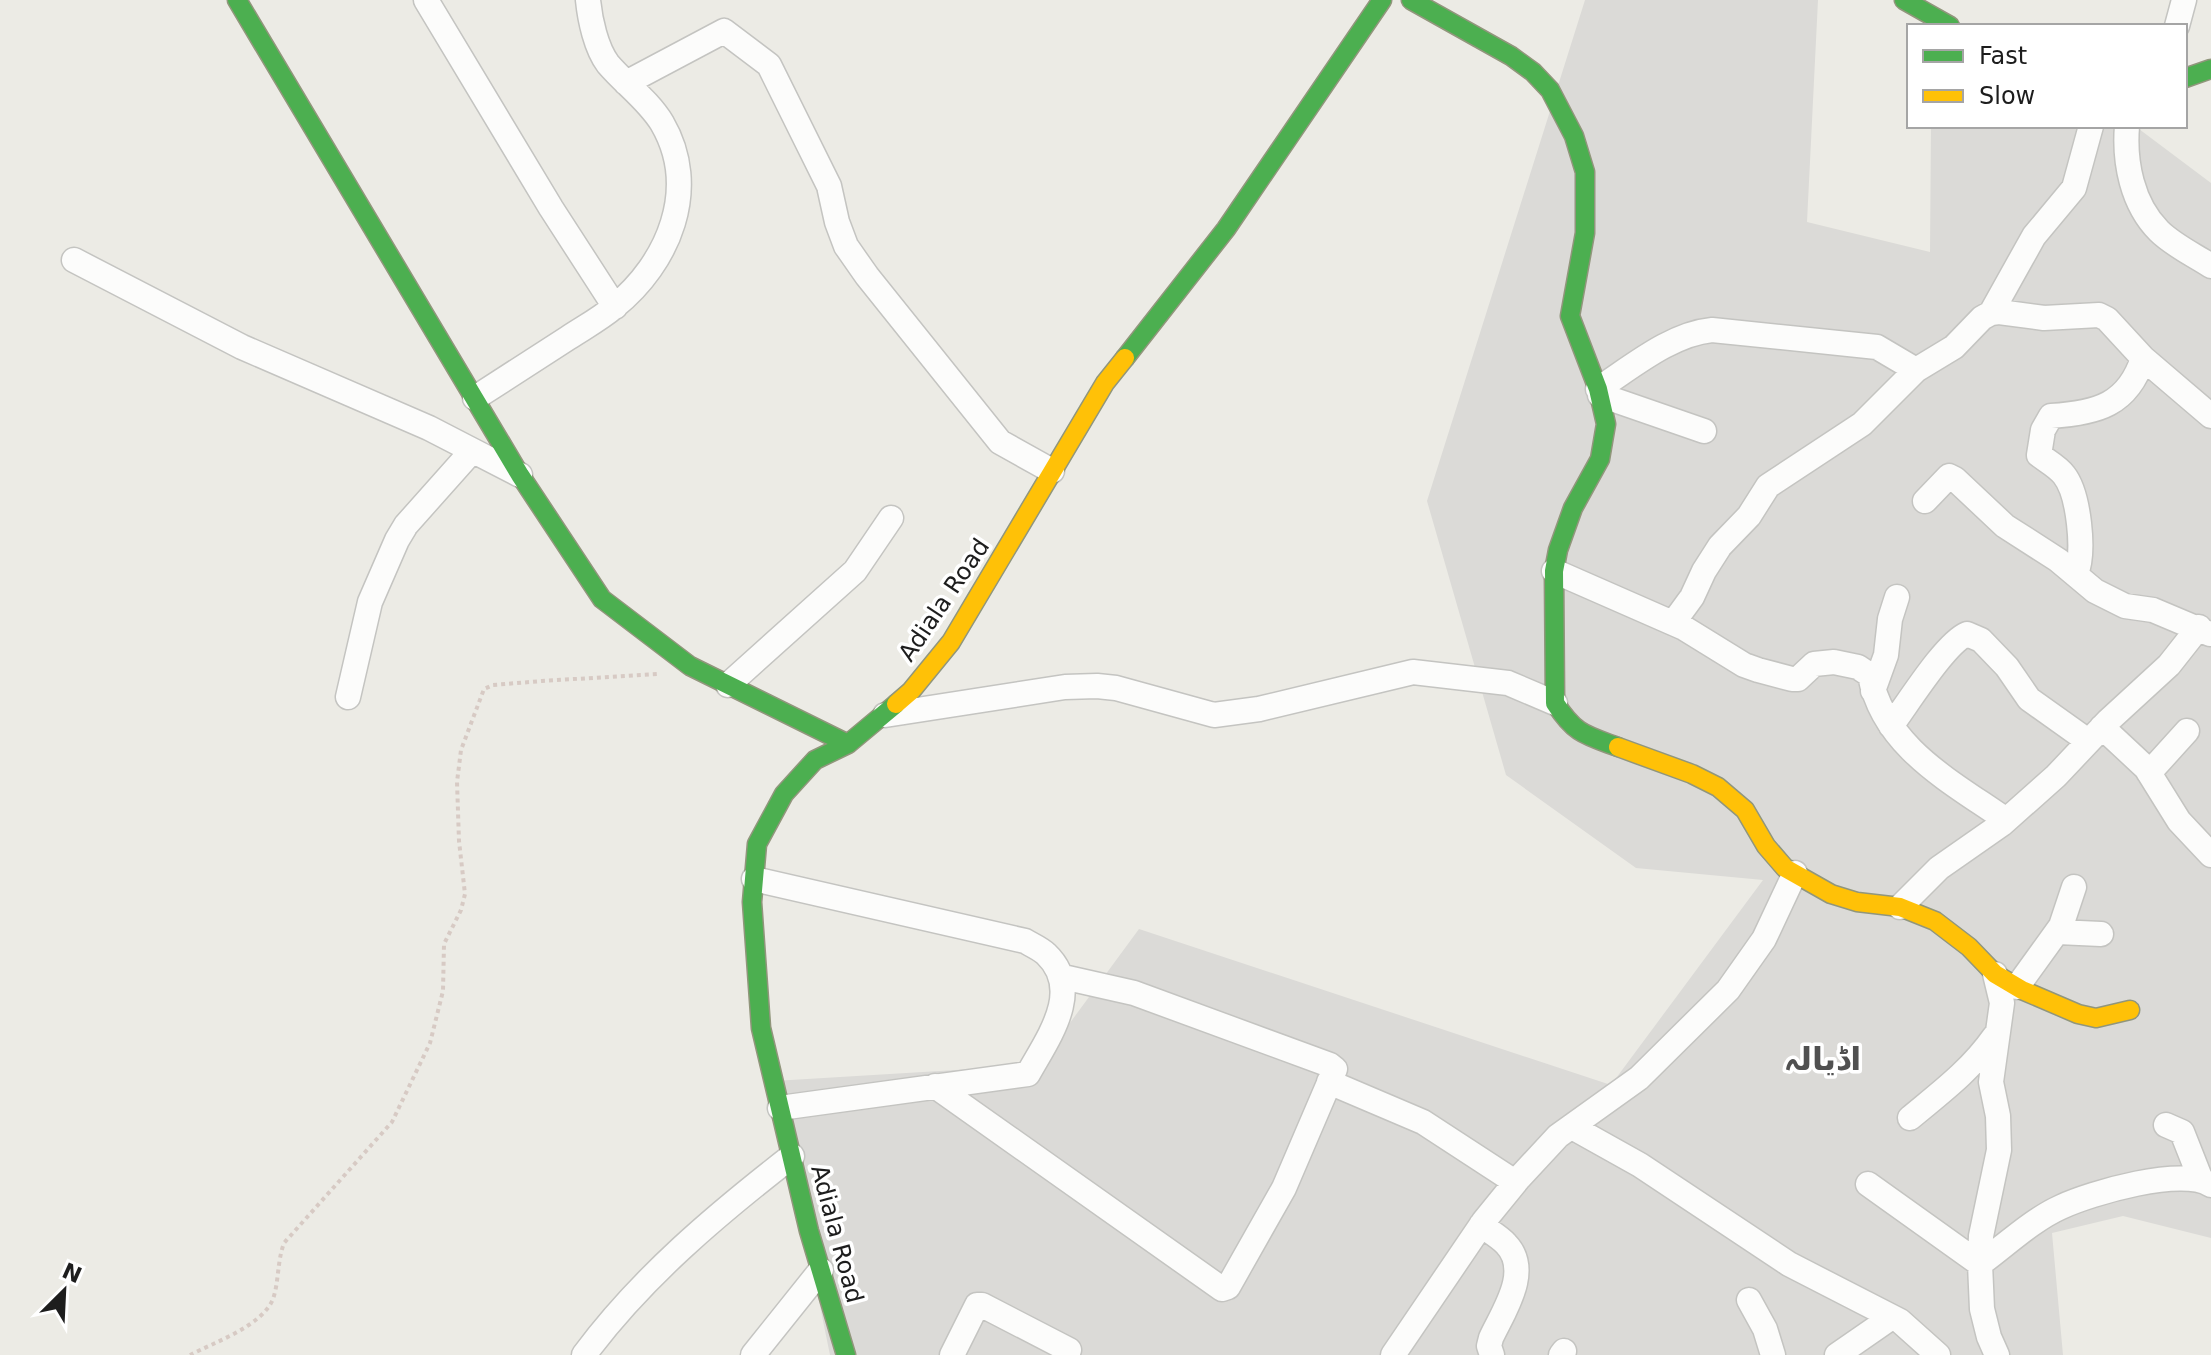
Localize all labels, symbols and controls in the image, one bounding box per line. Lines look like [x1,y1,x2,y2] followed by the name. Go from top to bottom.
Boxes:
[1907,24,2187,128] legend
[1979,42,2027,70] text: Fast
[1979,82,2035,110] text: Slow
[893,533,995,667] street label: Adiala Road
[1785,1040,1861,1078] district label: اڈیالہ
[805,1162,869,1306] street label: Adiala Road
[24,1251,104,1331] north arrow
[58,1258,85,1288] text: N

